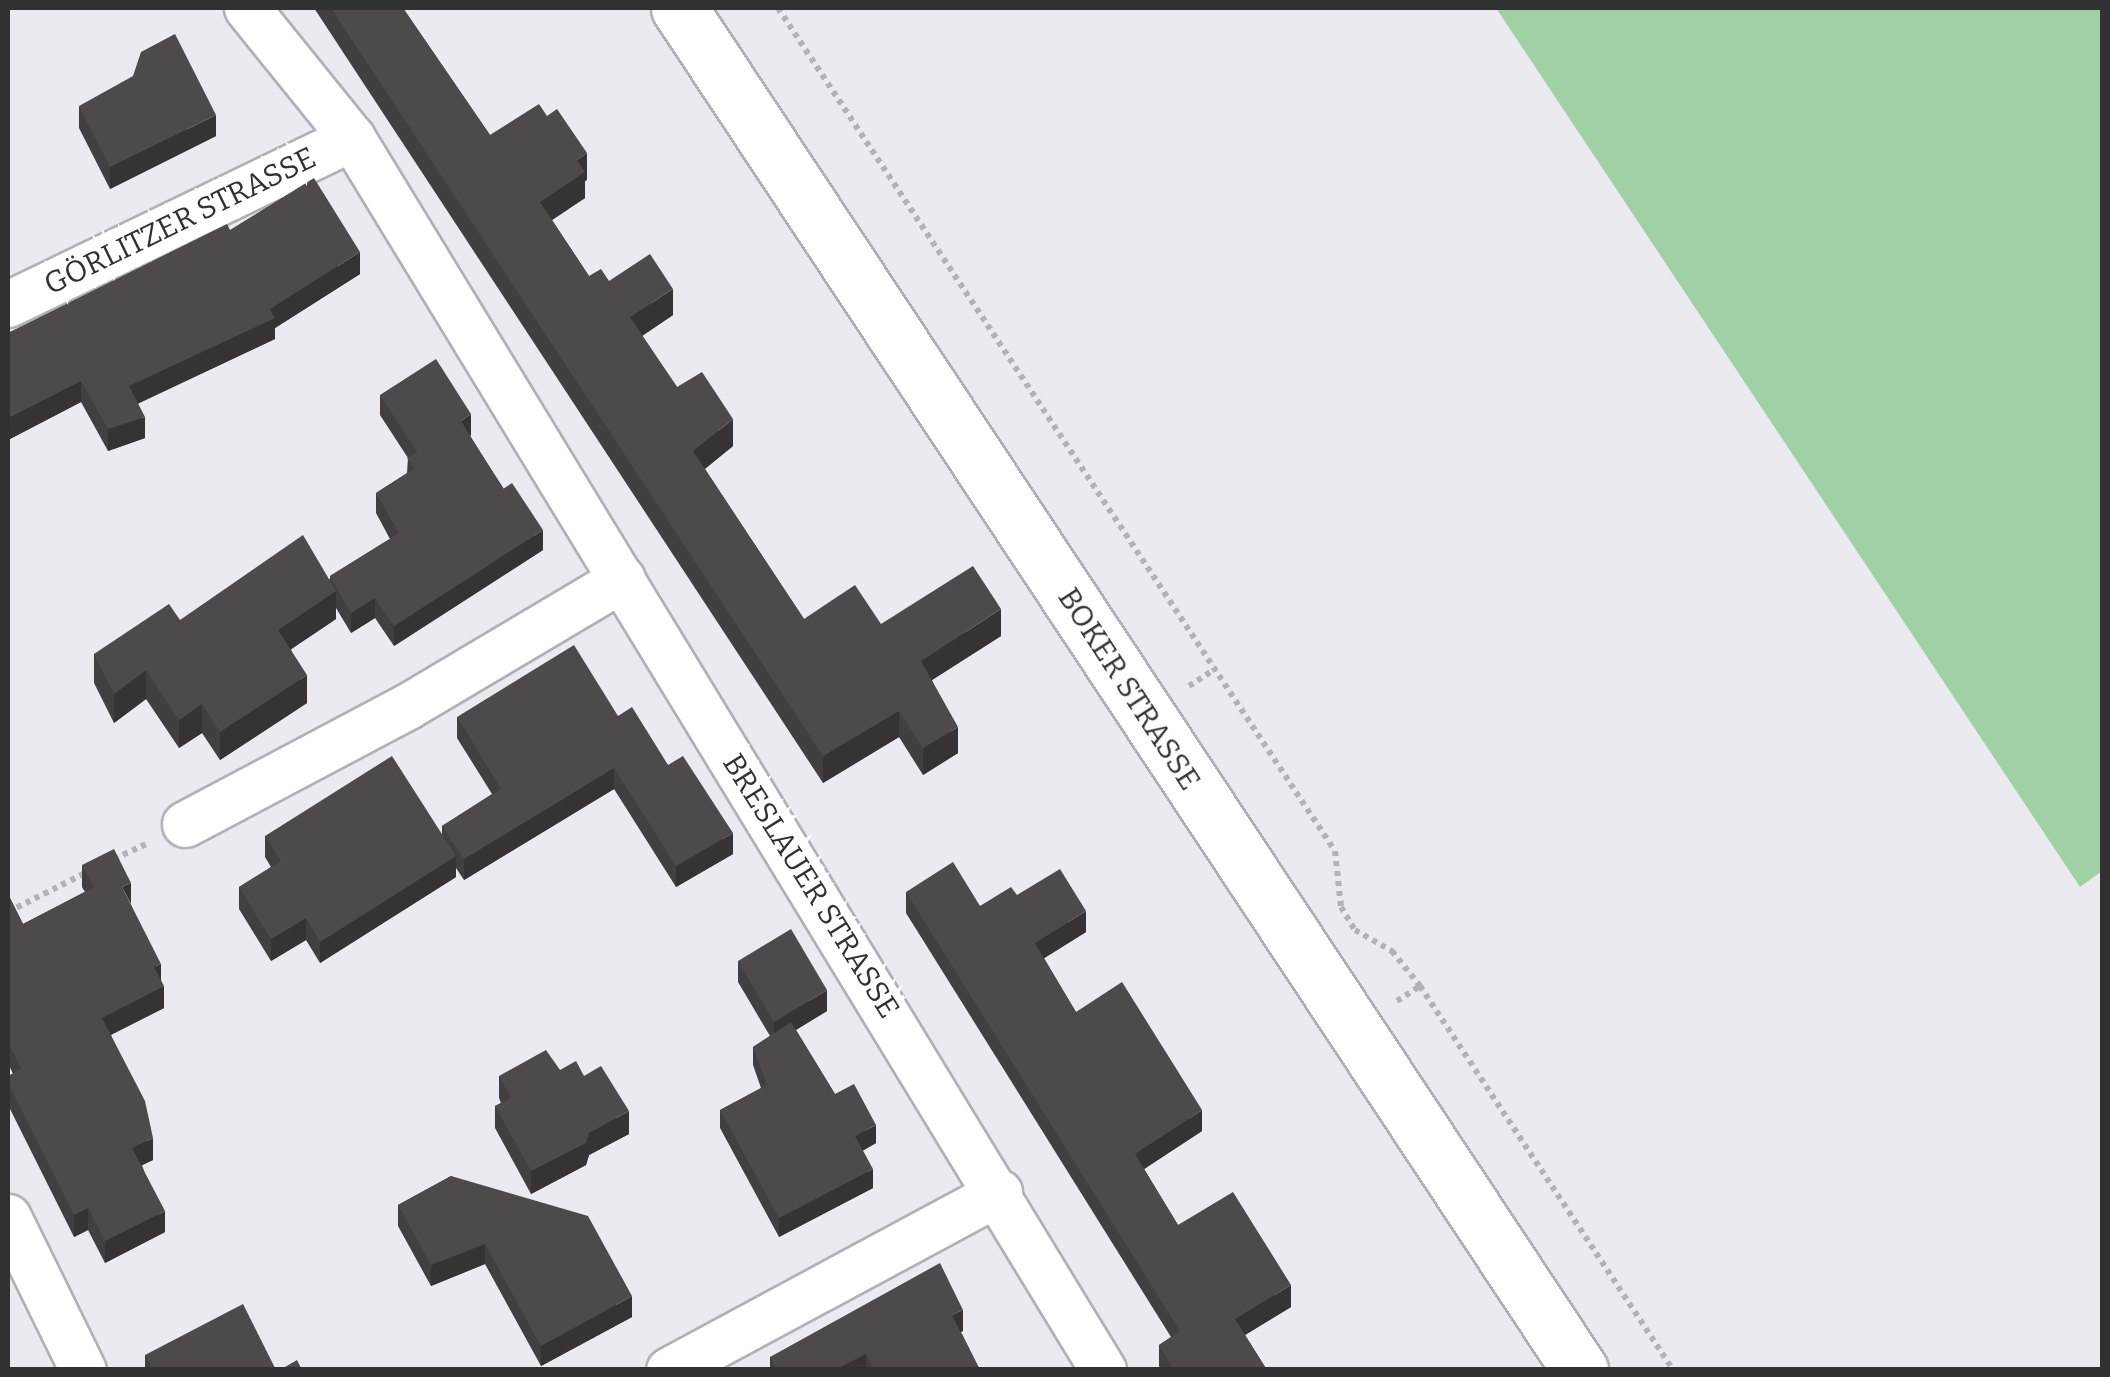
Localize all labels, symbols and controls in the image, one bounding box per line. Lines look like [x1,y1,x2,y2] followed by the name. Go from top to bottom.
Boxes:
[38,140,322,302] street label: GÖRLITZER STRASSE
[1050,581,1208,797] street label: BOKER STRASSE
[715,747,907,1025] street label: BRESLAUER STRASSE

